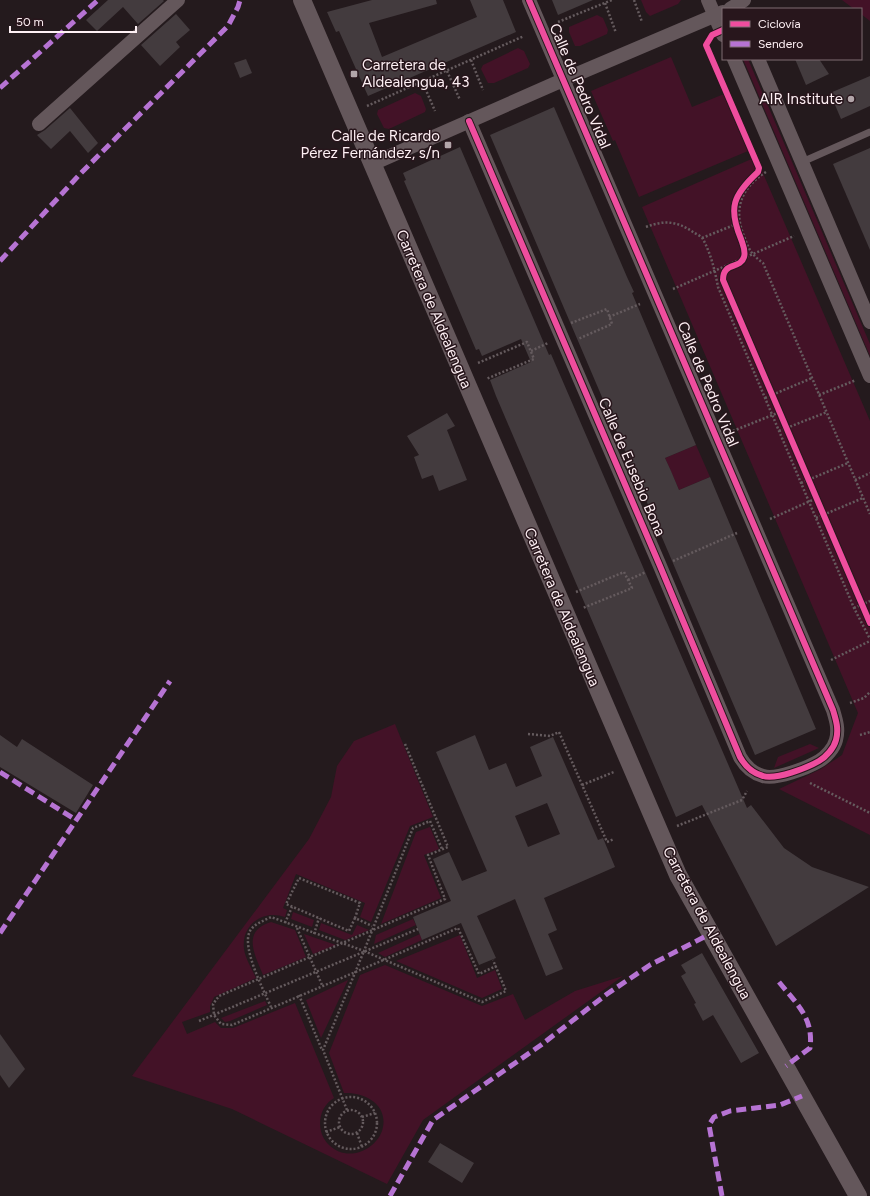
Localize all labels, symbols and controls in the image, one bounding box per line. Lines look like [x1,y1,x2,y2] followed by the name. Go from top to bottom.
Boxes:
[10,8,136,34] scale bar
[722,8,862,60] legend
[16,15,44,29] text: 50 m
[758,17,801,31] text: Ciclovía
[545,21,615,151] street label: Calle de Pedro Vidal
[758,37,803,51] text: Sendero
[362,56,469,91] place label: Carretera de Aldealengua, 43
[349,69,359,79] marker: Carretera de Aldealengua, 43
[759,90,843,108] place label: AIR Institute
[846,94,856,104] marker: AIR Institute
[301,127,440,162] place label: Calle de Ricardo Pérez Fernández, s/n
[443,140,453,150] marker: Calle de Ricardo Pérez Fernández, s/n
[392,227,476,391] street label: Carretera de Aldealengua
[673,319,743,449] street label: Calle de Pedro Vidal
[595,395,669,539] street label: Calle de Eusebio Bona
[520,525,604,689] street label: Carretera de Aldealengua
[659,844,755,1002] street label: Carretera de Aldealengua

